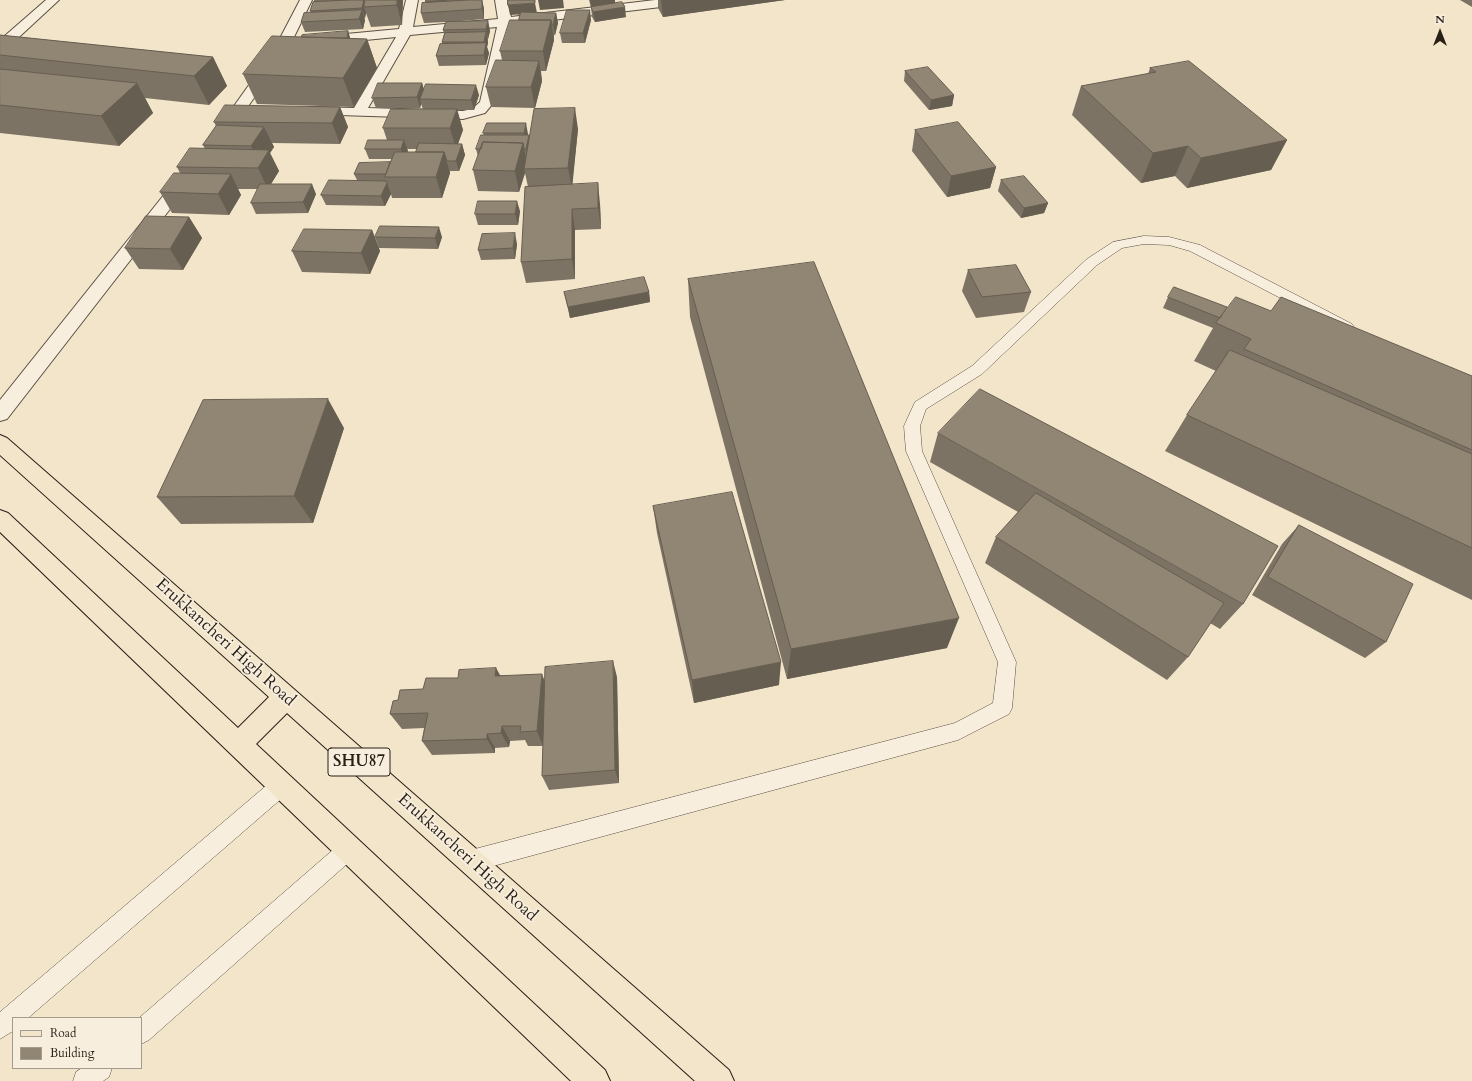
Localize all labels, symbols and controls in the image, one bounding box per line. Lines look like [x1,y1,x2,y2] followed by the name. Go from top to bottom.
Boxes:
[1420,12,1460,52] north arrow
[1435,12,1445,27] text: N
[151,575,299,711] street label: Erukkancheri High Road
[328,748,390,776] road number: SHU87
[393,790,541,926] street label: Erukkancheri High Road
[12,1017,142,1069] legend
[50,1025,76,1041] text: Road
[50,1045,94,1061] text: Building

